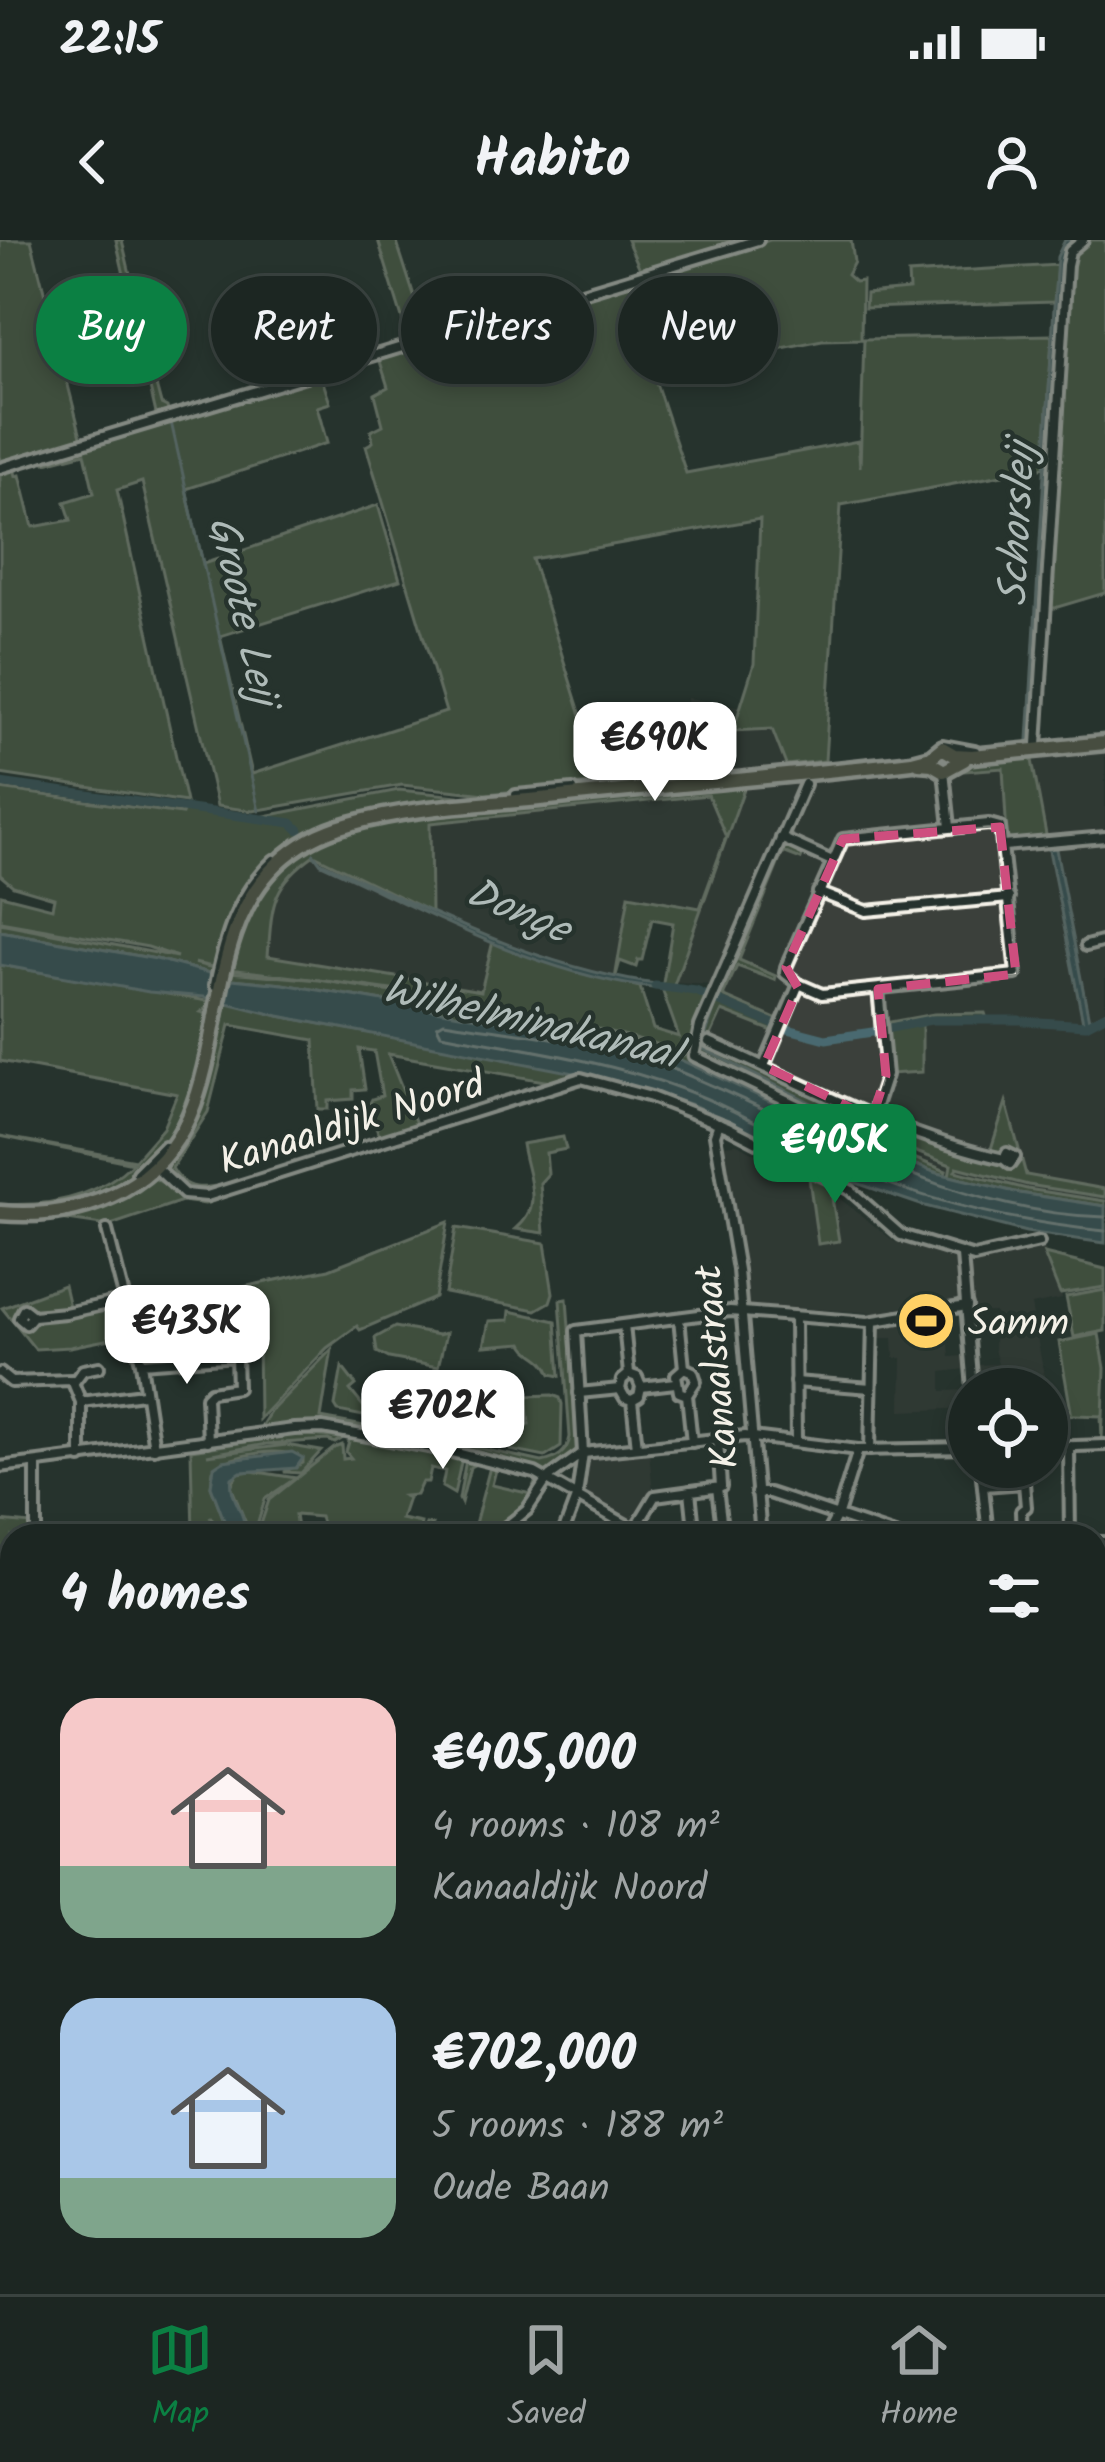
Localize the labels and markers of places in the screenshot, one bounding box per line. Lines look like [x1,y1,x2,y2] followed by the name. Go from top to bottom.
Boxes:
[571,702,739,804] pin: €690K
[751,1104,919,1206] pin: €405K
[103,1285,271,1387] pin: €435K
[895,1290,957,1352] sports icon: Samm
[968,1294,1069,1356] place label: Samm
[359,1370,527,1472] pin: €702K

